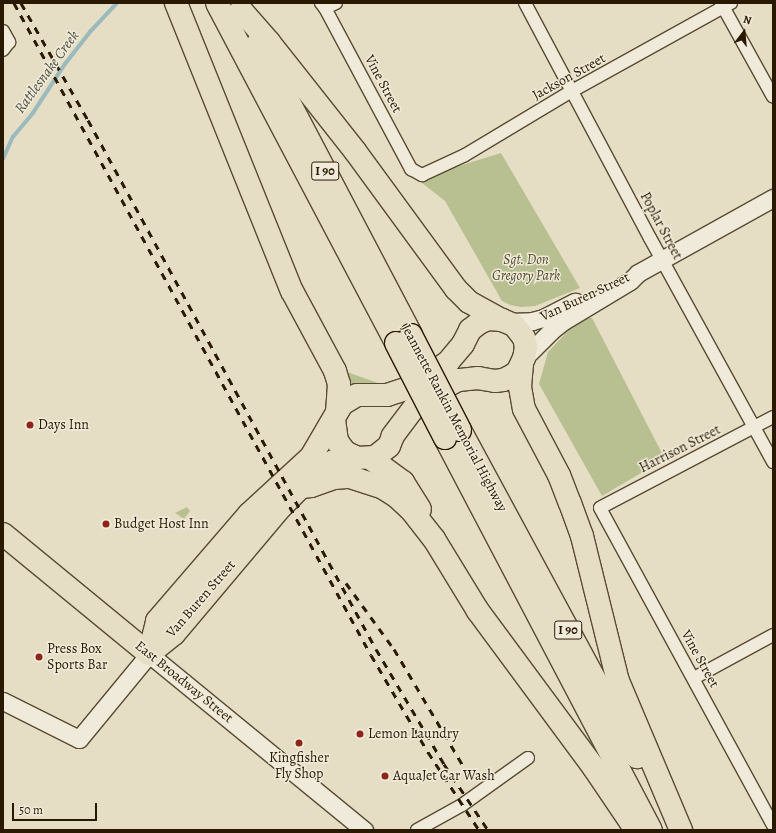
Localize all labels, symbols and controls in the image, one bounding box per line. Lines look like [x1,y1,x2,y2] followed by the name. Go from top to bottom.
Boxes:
[724,12,764,52] north arrow
[742,12,753,28] text: N
[11,27,83,117] water label: Rattlesnake Creek
[529,50,609,104] street label: Jackson Street
[361,52,405,116] street label: Vine Street
[311,160,339,182] road number: I 90
[636,189,686,263] street label: Poplar Street
[492,252,560,284] park label: Sgt. Don Gregory Park
[538,269,632,325] street label: Van Buren Street
[397,321,511,515] street label: Jeannette Rankin Memorial Highway
[38,417,89,433] place label: Days Inn
[25,420,35,430] marker: Days Inn
[637,421,723,477] street label: Harrison Street
[114,516,209,532] place label: Budget Host Inn
[101,519,111,529] marker: Budget Host Inn
[163,557,239,641] street label: Van Buren Street
[554,619,582,641] road number: I 90
[677,627,723,691] street label: Vine Street
[132,637,236,727] street label: East Broadway Street
[47,641,107,674] place label: Press Box Sports Bar
[34,652,44,662] marker: Press Box Sports Bar
[368,726,459,742] place label: Lemon Laundry
[355,729,365,739] marker: Lemon Laundry
[294,738,304,748] marker: Kingfisher Fly Shop
[269,750,329,782] place label: Kingfisher Fly Shop
[393,768,495,784] place label: AquaJet Car Wash
[380,771,390,781] marker: AquaJet Car Wash
[14,795,99,821] scale bar
[19,802,43,818] text: 50 m

